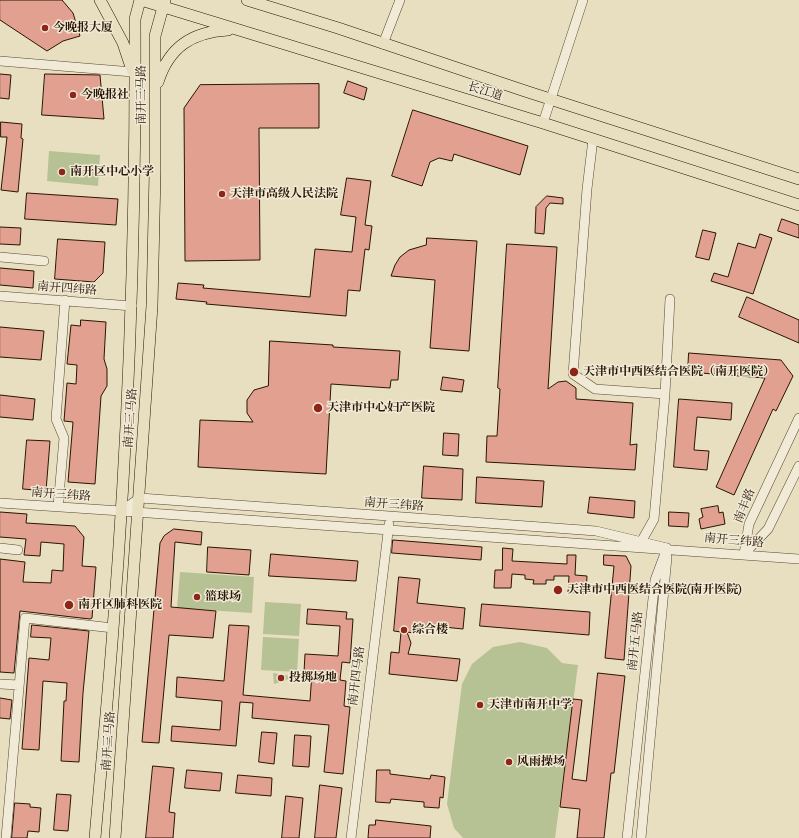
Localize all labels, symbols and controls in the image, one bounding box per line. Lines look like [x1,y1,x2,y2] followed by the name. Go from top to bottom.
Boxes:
[53,21,113,35] place label: 今晚报大厦
[40,23,50,33] marker: 今晚报大厦
[135,65,149,125] street label: 南开三马路
[466,80,504,104] street label: 长江道
[81,88,129,102] place label: 今晚报社
[68,90,78,100] marker: 今晚报社
[70,165,154,179] place label: 南开区中心小学
[57,167,67,177] marker: 南开区中心小学
[230,187,338,201] place label: 天津市高级人民法院
[217,189,227,199] marker: 天津市高级人民法院
[37,280,97,298] street label: 南开四纬路
[583,365,775,379] place label: 天津市中西医结合医院（南开医院）
[568,366,580,378] marker: 天津市中西医结合医院（南开医院）
[122,388,140,448] street label: 南开三马路
[327,401,435,415] place label: 天津市中心妇产医院
[312,402,324,414] marker: 天津市中心妇产医院
[31,486,91,504] street label: 南开三纬路
[732,487,758,525] street label: 南丰路
[364,496,424,514] street label: 南开三纬路
[703,531,765,551] street label: 南开三纬路
[567,583,742,597] place label: 天津市中西医结合医院(南开医院)
[552,584,564,596] marker: 天津市中西医结合医院(南开医院)
[205,590,241,604] place label: 篮球场
[192,592,202,602] marker: 篮球场
[78,598,162,612] place label: 南开区肺科医院
[63,599,75,611] marker: 南开区肺科医院
[626,610,646,672] street label: 南开五马路
[412,623,448,637] place label: 综合楼
[399,625,409,635] marker: 综合楼
[346,645,368,707] street label: 南开四马路
[289,671,337,685] place label: 投掷场地
[276,673,286,683] marker: 投掷场地
[488,698,572,712] place label: 天津市南开中学
[475,700,485,710] marker: 天津市南开中学
[100,711,118,771] street label: 南开三马路
[517,755,565,769] place label: 风雨操场
[504,757,514,767] marker: 风雨操场

